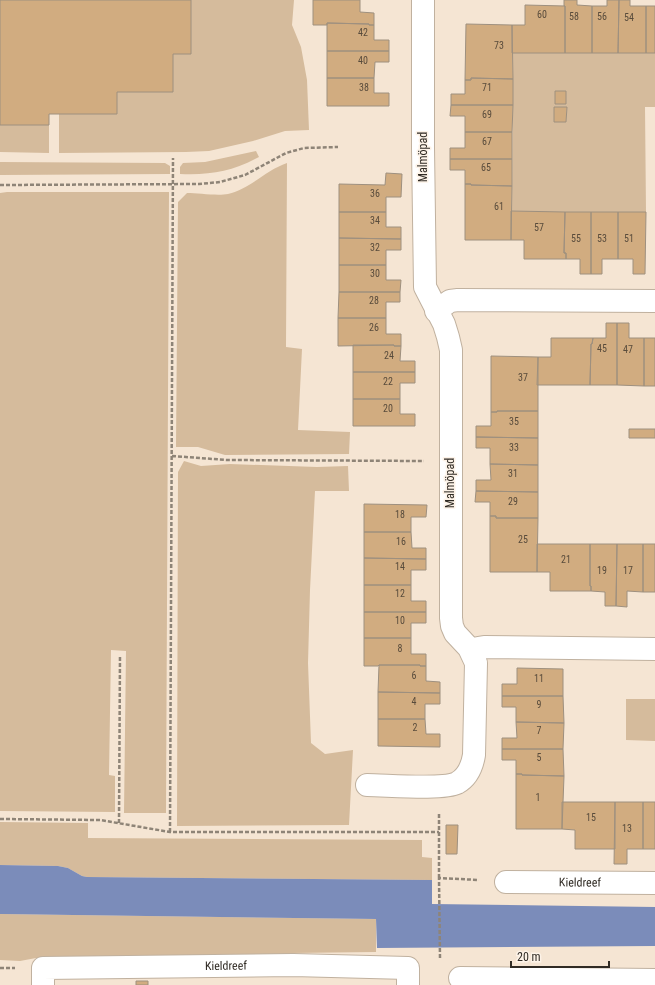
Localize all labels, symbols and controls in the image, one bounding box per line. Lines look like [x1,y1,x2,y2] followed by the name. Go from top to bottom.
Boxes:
[537,9,547,20] house number: 60
[569,11,579,22] house number: 58
[597,11,607,22] house number: 56
[624,12,634,23] house number: 54
[358,27,368,38] house number: 42
[494,40,504,51] house number: 73
[358,55,368,66] house number: 40
[359,82,369,93] house number: 38
[482,82,492,93] house number: 71
[482,109,492,120] house number: 69
[416,132,430,182] street label: Malmöpad
[482,136,492,147] house number: 67
[481,162,491,173] house number: 65
[370,188,380,199] house number: 36
[494,201,504,212] house number: 61
[370,215,380,226] house number: 34
[534,222,544,233] house number: 57
[571,233,581,244] house number: 55
[597,233,607,244] house number: 53
[624,233,634,244] house number: 51
[370,242,380,253] house number: 32
[370,268,380,279] house number: 30
[369,295,379,306] house number: 28
[369,322,379,333] house number: 26
[597,343,607,354] house number: 45
[623,344,633,355] house number: 47
[384,350,394,361] house number: 24
[518,372,528,383] house number: 37
[383,376,393,387] house number: 22
[383,403,393,414] house number: 20
[509,416,519,427] house number: 35
[509,442,519,453] house number: 33
[443,458,457,508] street label: Malmöpad
[508,468,518,479] house number: 31
[508,496,518,507] house number: 29
[395,509,405,520] house number: 18
[518,534,528,545] house number: 25
[396,536,406,547] house number: 16
[561,554,571,565] house number: 21
[395,561,405,572] house number: 14
[597,565,607,576] house number: 19
[623,565,633,576] house number: 17
[395,588,405,599] house number: 12
[395,615,405,626] house number: 10
[398,643,403,654] house number: 8
[412,670,417,681] house number: 6
[534,673,544,684] house number: 11
[412,696,417,707] house number: 4
[537,699,542,710] house number: 9
[413,722,418,733] house number: 2
[537,725,542,736] house number: 7
[537,752,542,763] house number: 5
[536,792,540,803] house number: 1
[586,812,596,823] house number: 15
[622,823,632,834] house number: 13
[559,875,601,890] street label: Kieldreef
[511,943,609,969] scale bar
[517,950,541,964] text: 20 m
[205,959,247,973] street label: Kieldreef

